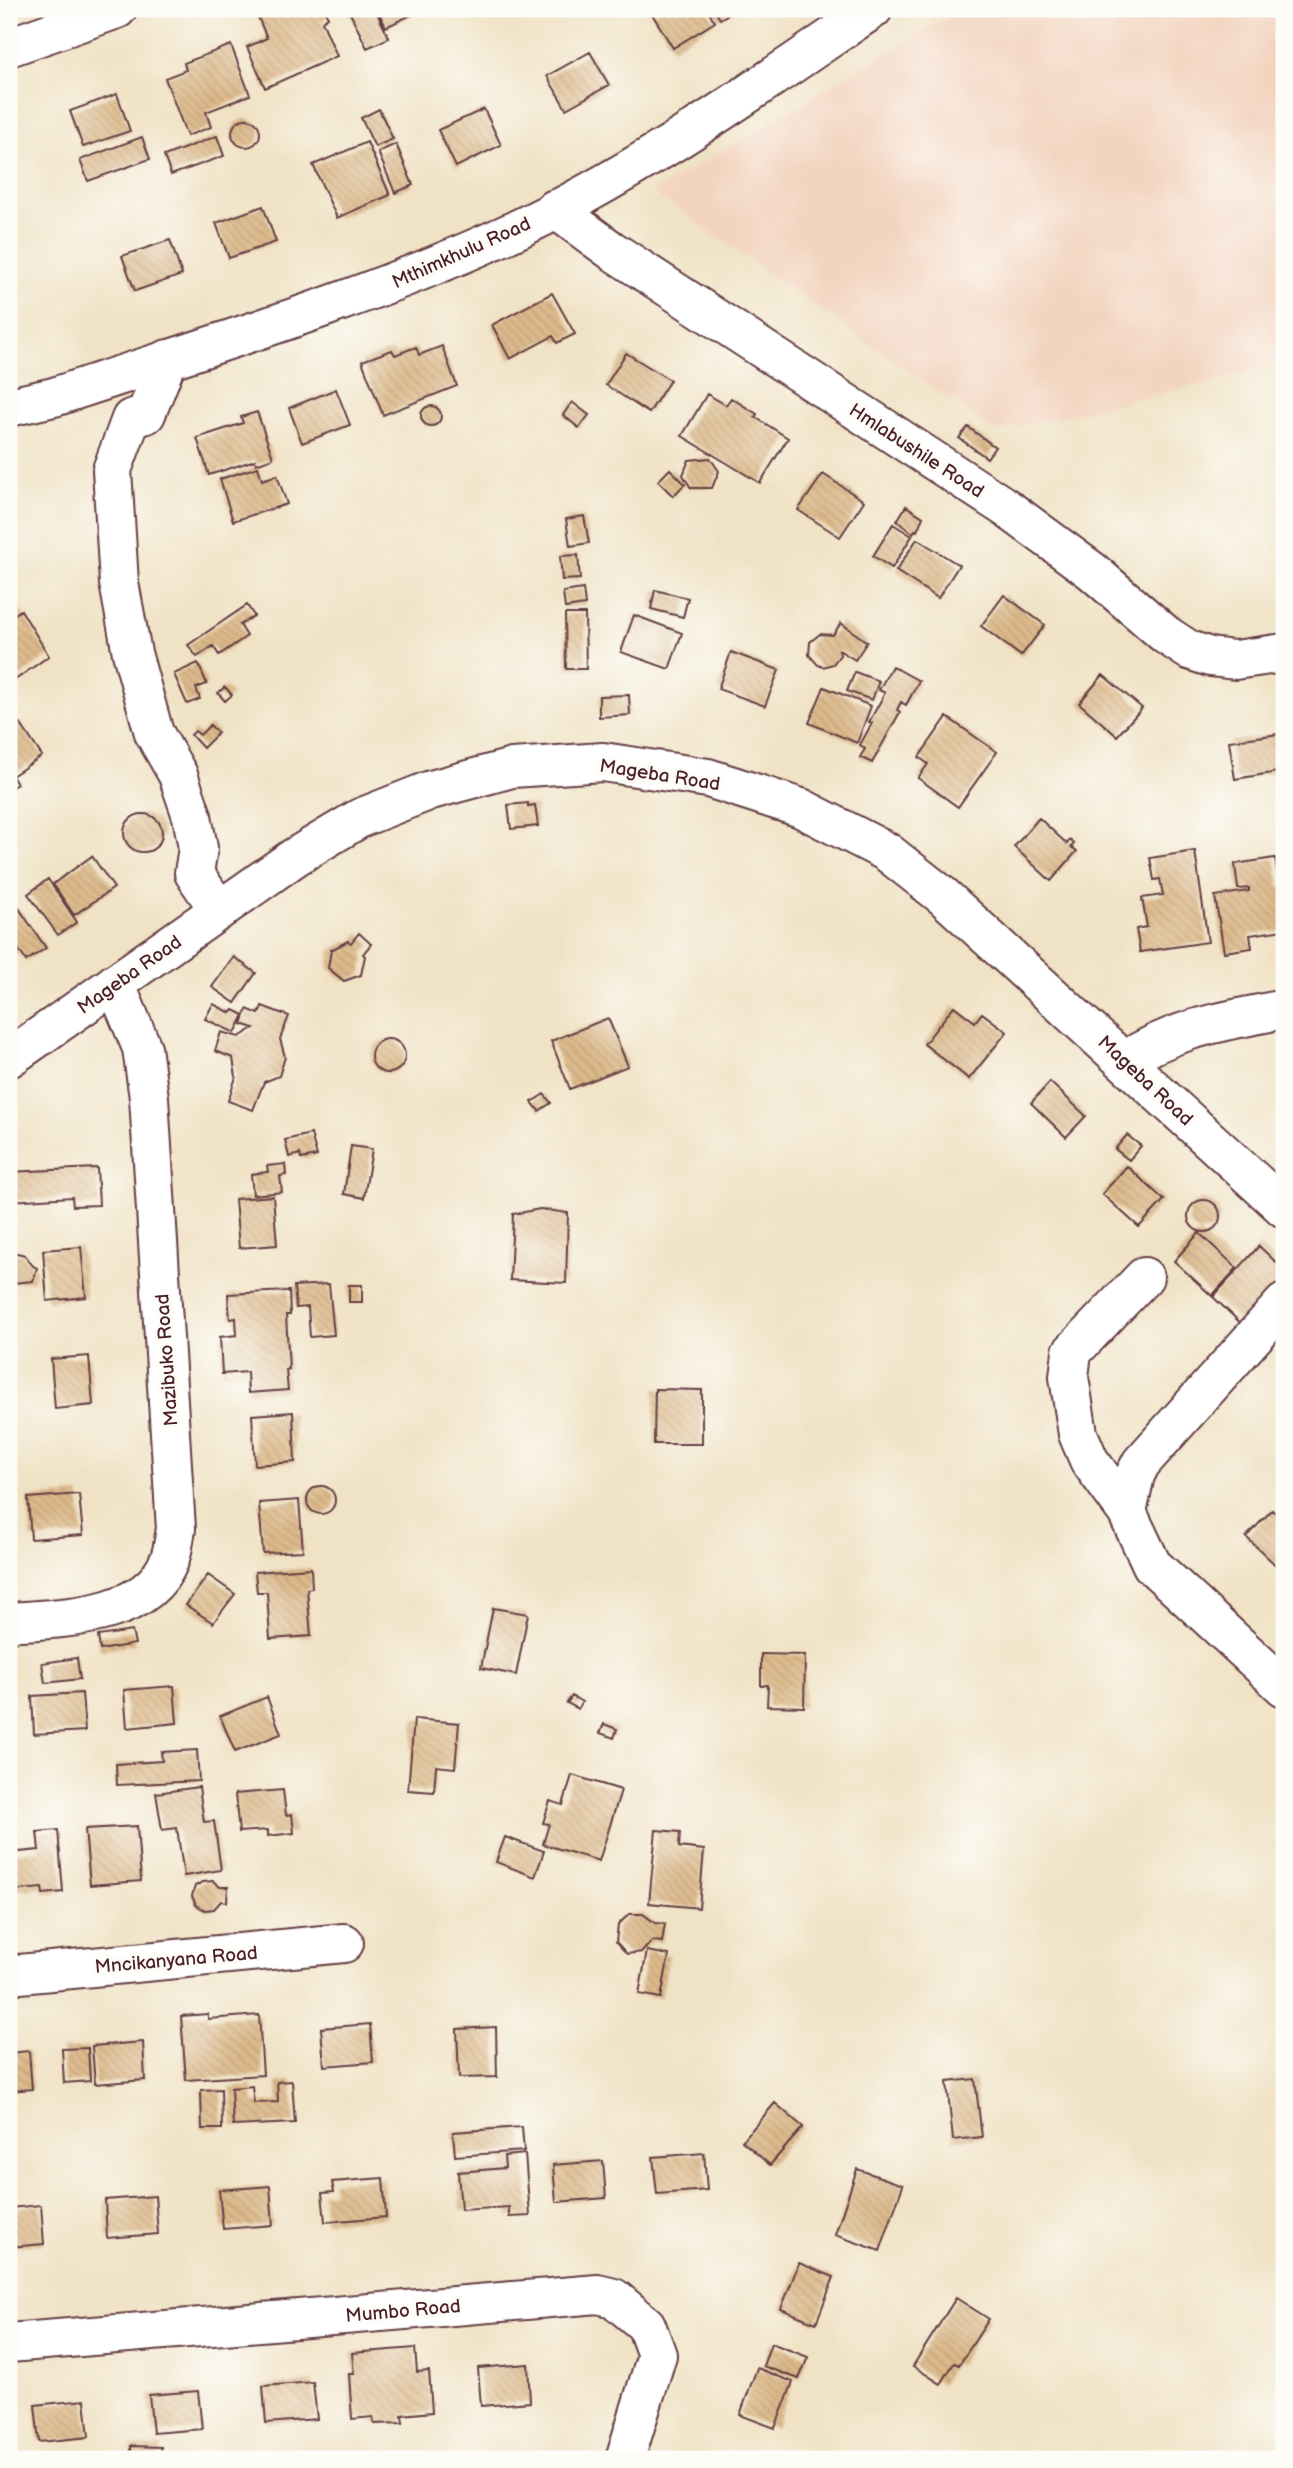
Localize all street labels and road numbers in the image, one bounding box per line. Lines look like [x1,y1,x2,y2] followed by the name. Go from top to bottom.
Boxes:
[389,213,534,294] street label: Mthimkhulu Road
[844,399,988,503] street label: Hmlabushile Road
[598,755,722,796] street label: Mageba Road
[73,931,186,1020] street label: Mageba Road
[1093,1031,1197,1131] street label: Mageba Road
[151,1293,184,1427] street label: Mazibuko Road
[94,1942,259,1979] street label: Mncikanyana Road
[345,2295,462,2328] street label: Mumbo Road

